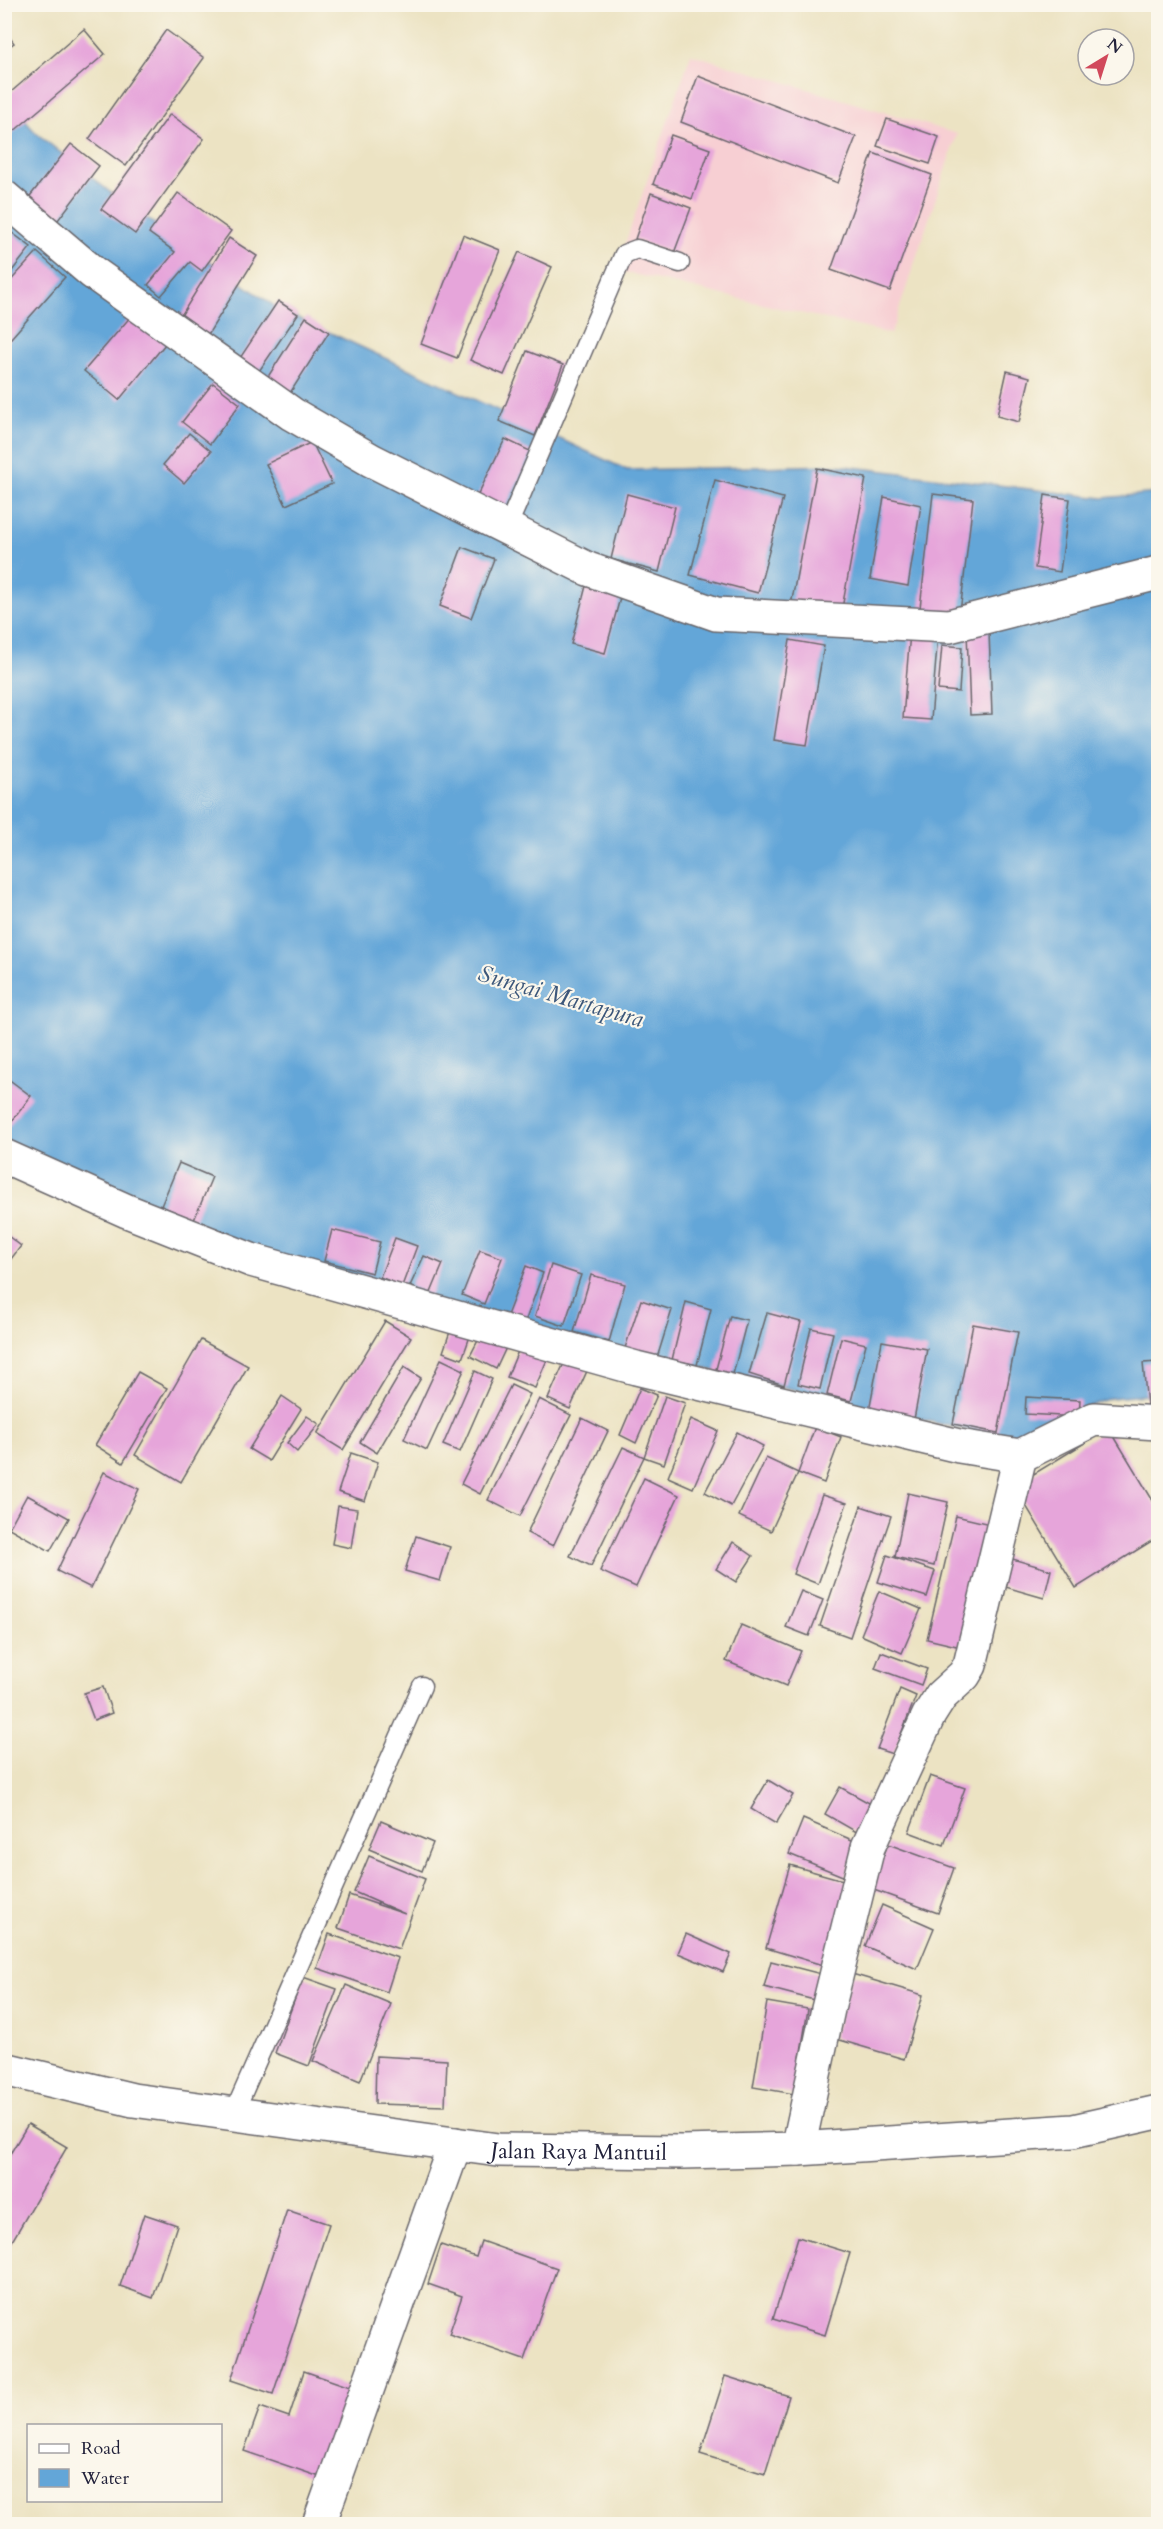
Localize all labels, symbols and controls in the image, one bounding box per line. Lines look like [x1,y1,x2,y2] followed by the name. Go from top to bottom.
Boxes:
[1076,27,1136,87] north arrow
[1102,33,1127,59] text: N
[474,957,648,1036] water label: Sungai Martapura
[486,2135,667,2168] street label: Jalan Raya Mantuil
[27,2424,222,2502] legend
[81,2436,121,2461] text: Road
[80,2466,130,2491] text: Water

